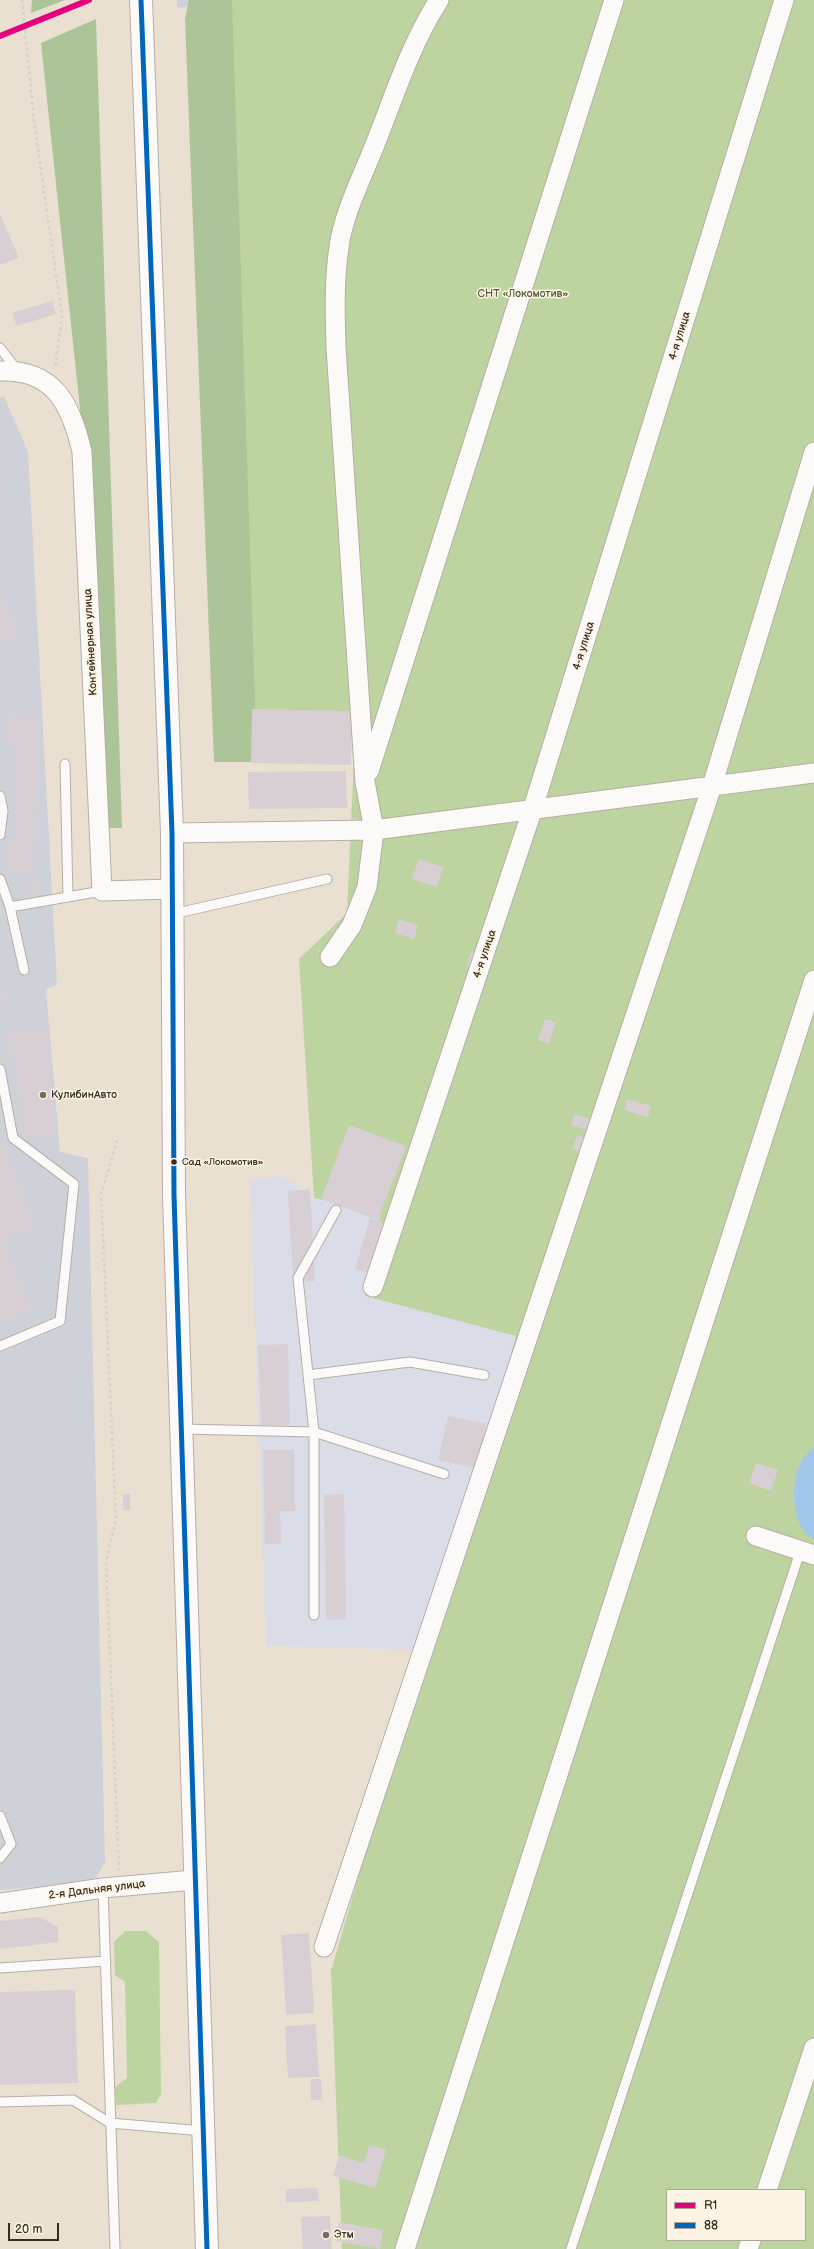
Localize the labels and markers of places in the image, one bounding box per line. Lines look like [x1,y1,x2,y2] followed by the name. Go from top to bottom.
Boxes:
[51,1088,117,1102] place label: КулибинАвто
[38,1090,48,1100] marker: КулибинАвто
[182,1156,263,1168] place label: Сад «Локомотив»
[169,1157,179,1167] marker: Сад «Локомотив»
[334,2228,354,2242] place label: Этм
[321,2230,331,2240] marker: Этм

